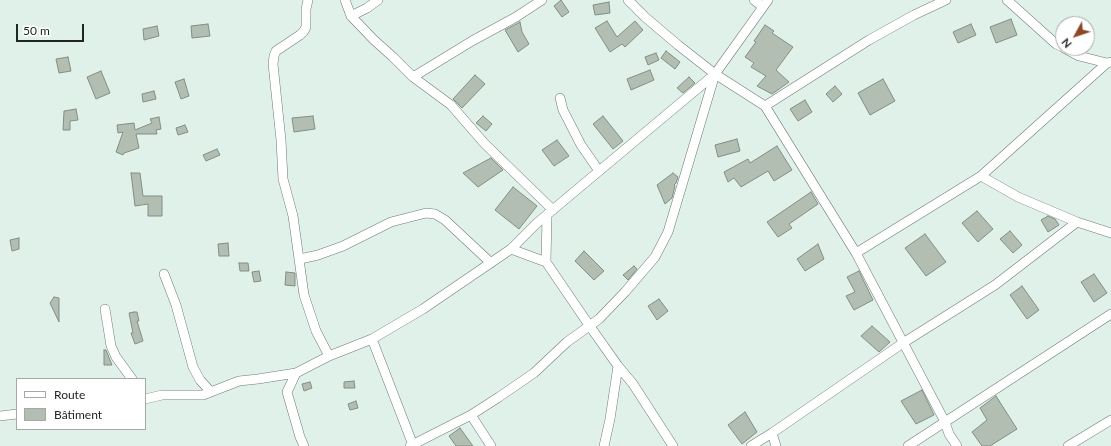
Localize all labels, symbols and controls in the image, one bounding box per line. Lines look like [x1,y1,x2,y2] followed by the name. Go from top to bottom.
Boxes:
[18,16,86,42] scale bar
[1055,16,1095,56] north arrow
[23,23,50,38] text: 50 m
[1058,36,1074,51] text: N
[16,378,146,430] legend
[54,387,85,402] text: Route
[54,407,102,422] text: Bâtiment

